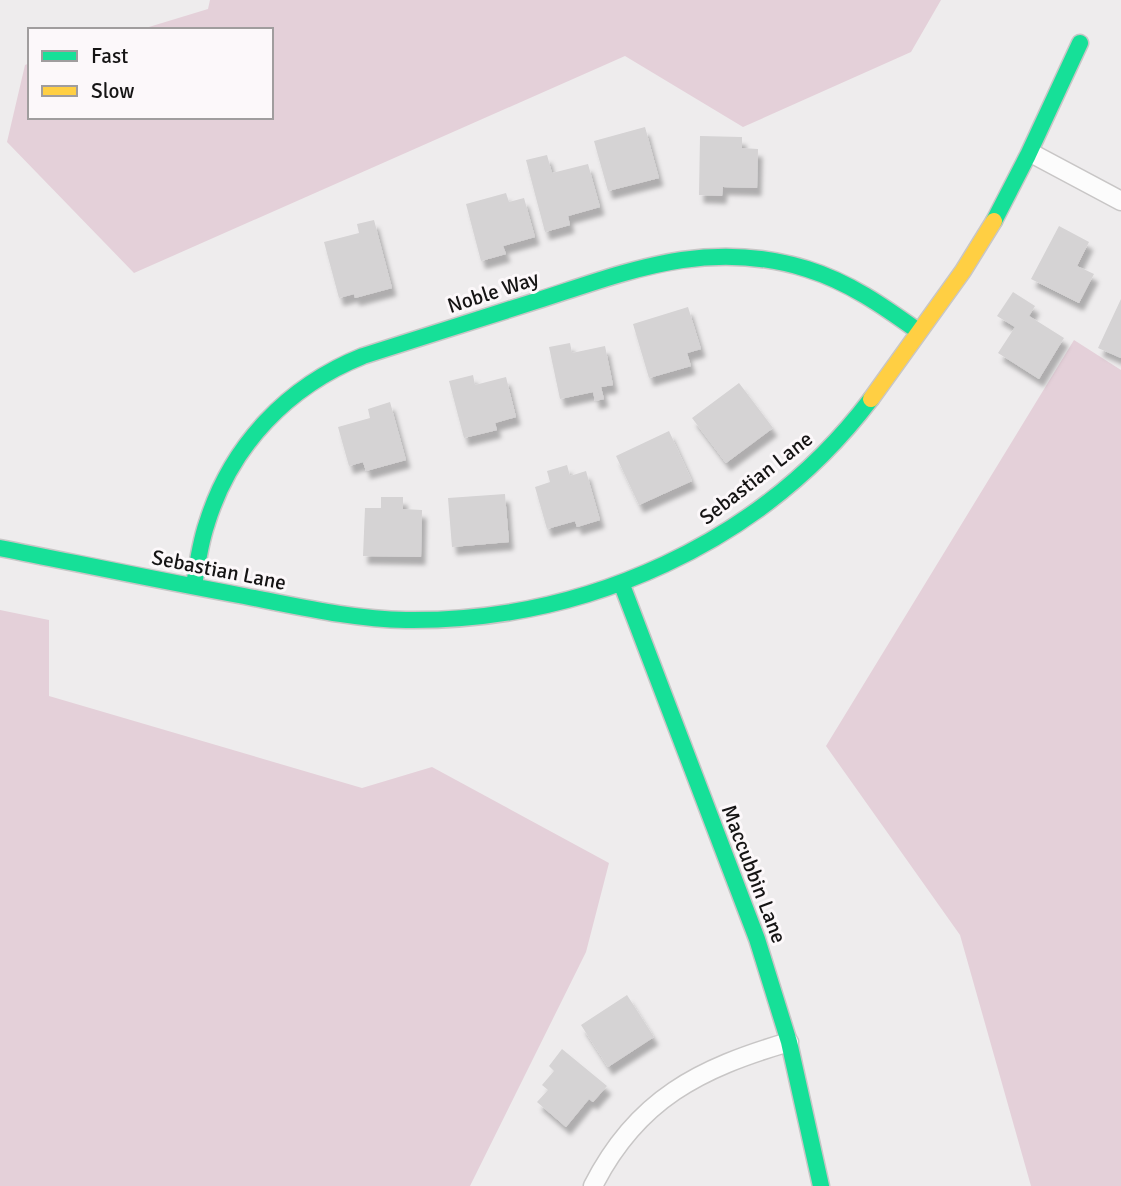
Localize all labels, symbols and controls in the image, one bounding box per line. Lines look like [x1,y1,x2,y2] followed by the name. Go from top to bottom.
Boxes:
[28,28,273,119] legend
[91,43,128,69] text: Fast
[91,78,135,104] text: Slow
[444,265,542,319] street label: Noble Way
[694,426,818,530] street label: Sebastian Lane
[150,544,288,596] street label: Sebastian Lane
[716,801,792,947] street label: Maccubbin Lane

